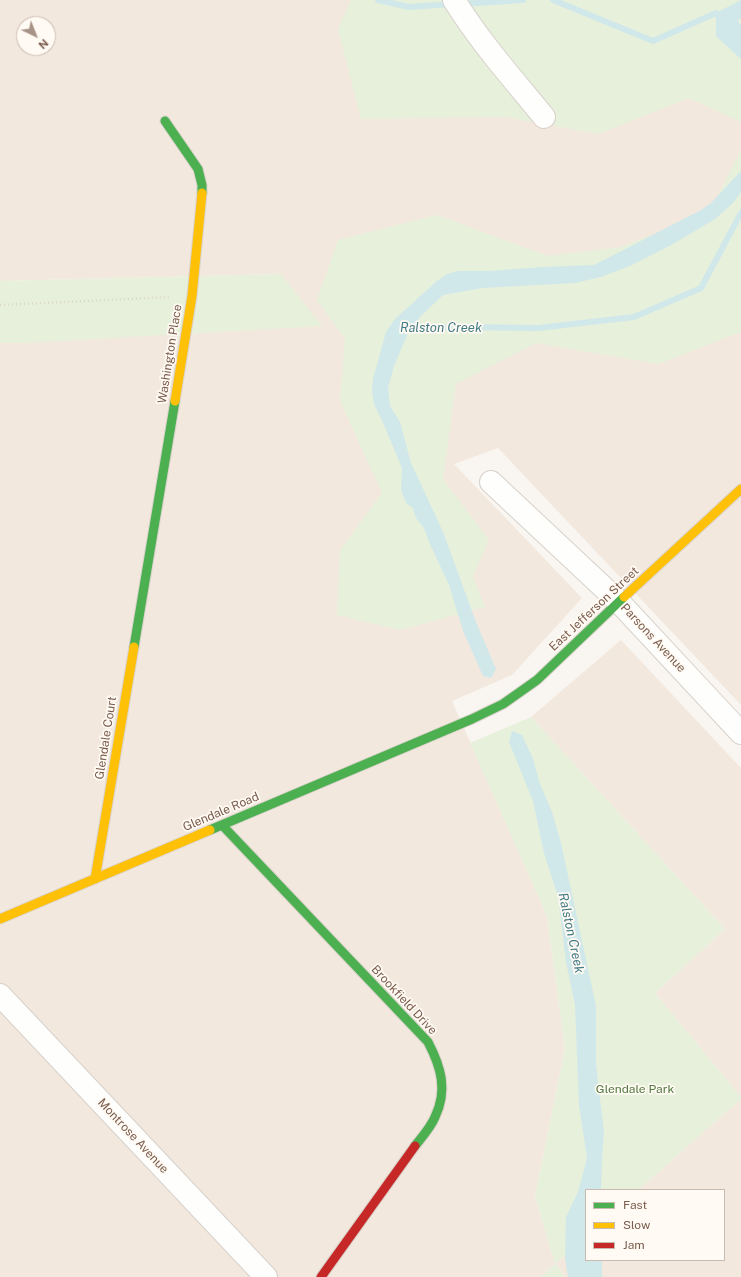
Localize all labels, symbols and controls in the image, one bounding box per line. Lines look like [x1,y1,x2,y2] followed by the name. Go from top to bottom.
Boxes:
[16,16,56,56] north arrow
[36,37,51,51] text: N
[155,303,185,405] street label: Washington Place
[400,320,482,336] water label: Ralston Creek
[546,564,642,654] street label: East Jefferson Street
[617,601,689,675] street label: Parsons Avenue
[92,695,120,781] street label: Glendale Court
[181,790,261,834] street label: Glendale Road
[555,891,587,975] water label: Ralston Creek
[368,962,440,1038] street label: Brookfield Drive
[596,1082,674,1096] park label: Glendale Park
[95,1096,171,1176] street label: Montrose Avenue
[585,1189,725,1261] legend
[623,1198,647,1212] text: Fast
[623,1218,650,1232] text: Slow
[623,1238,645,1252] text: Jam

